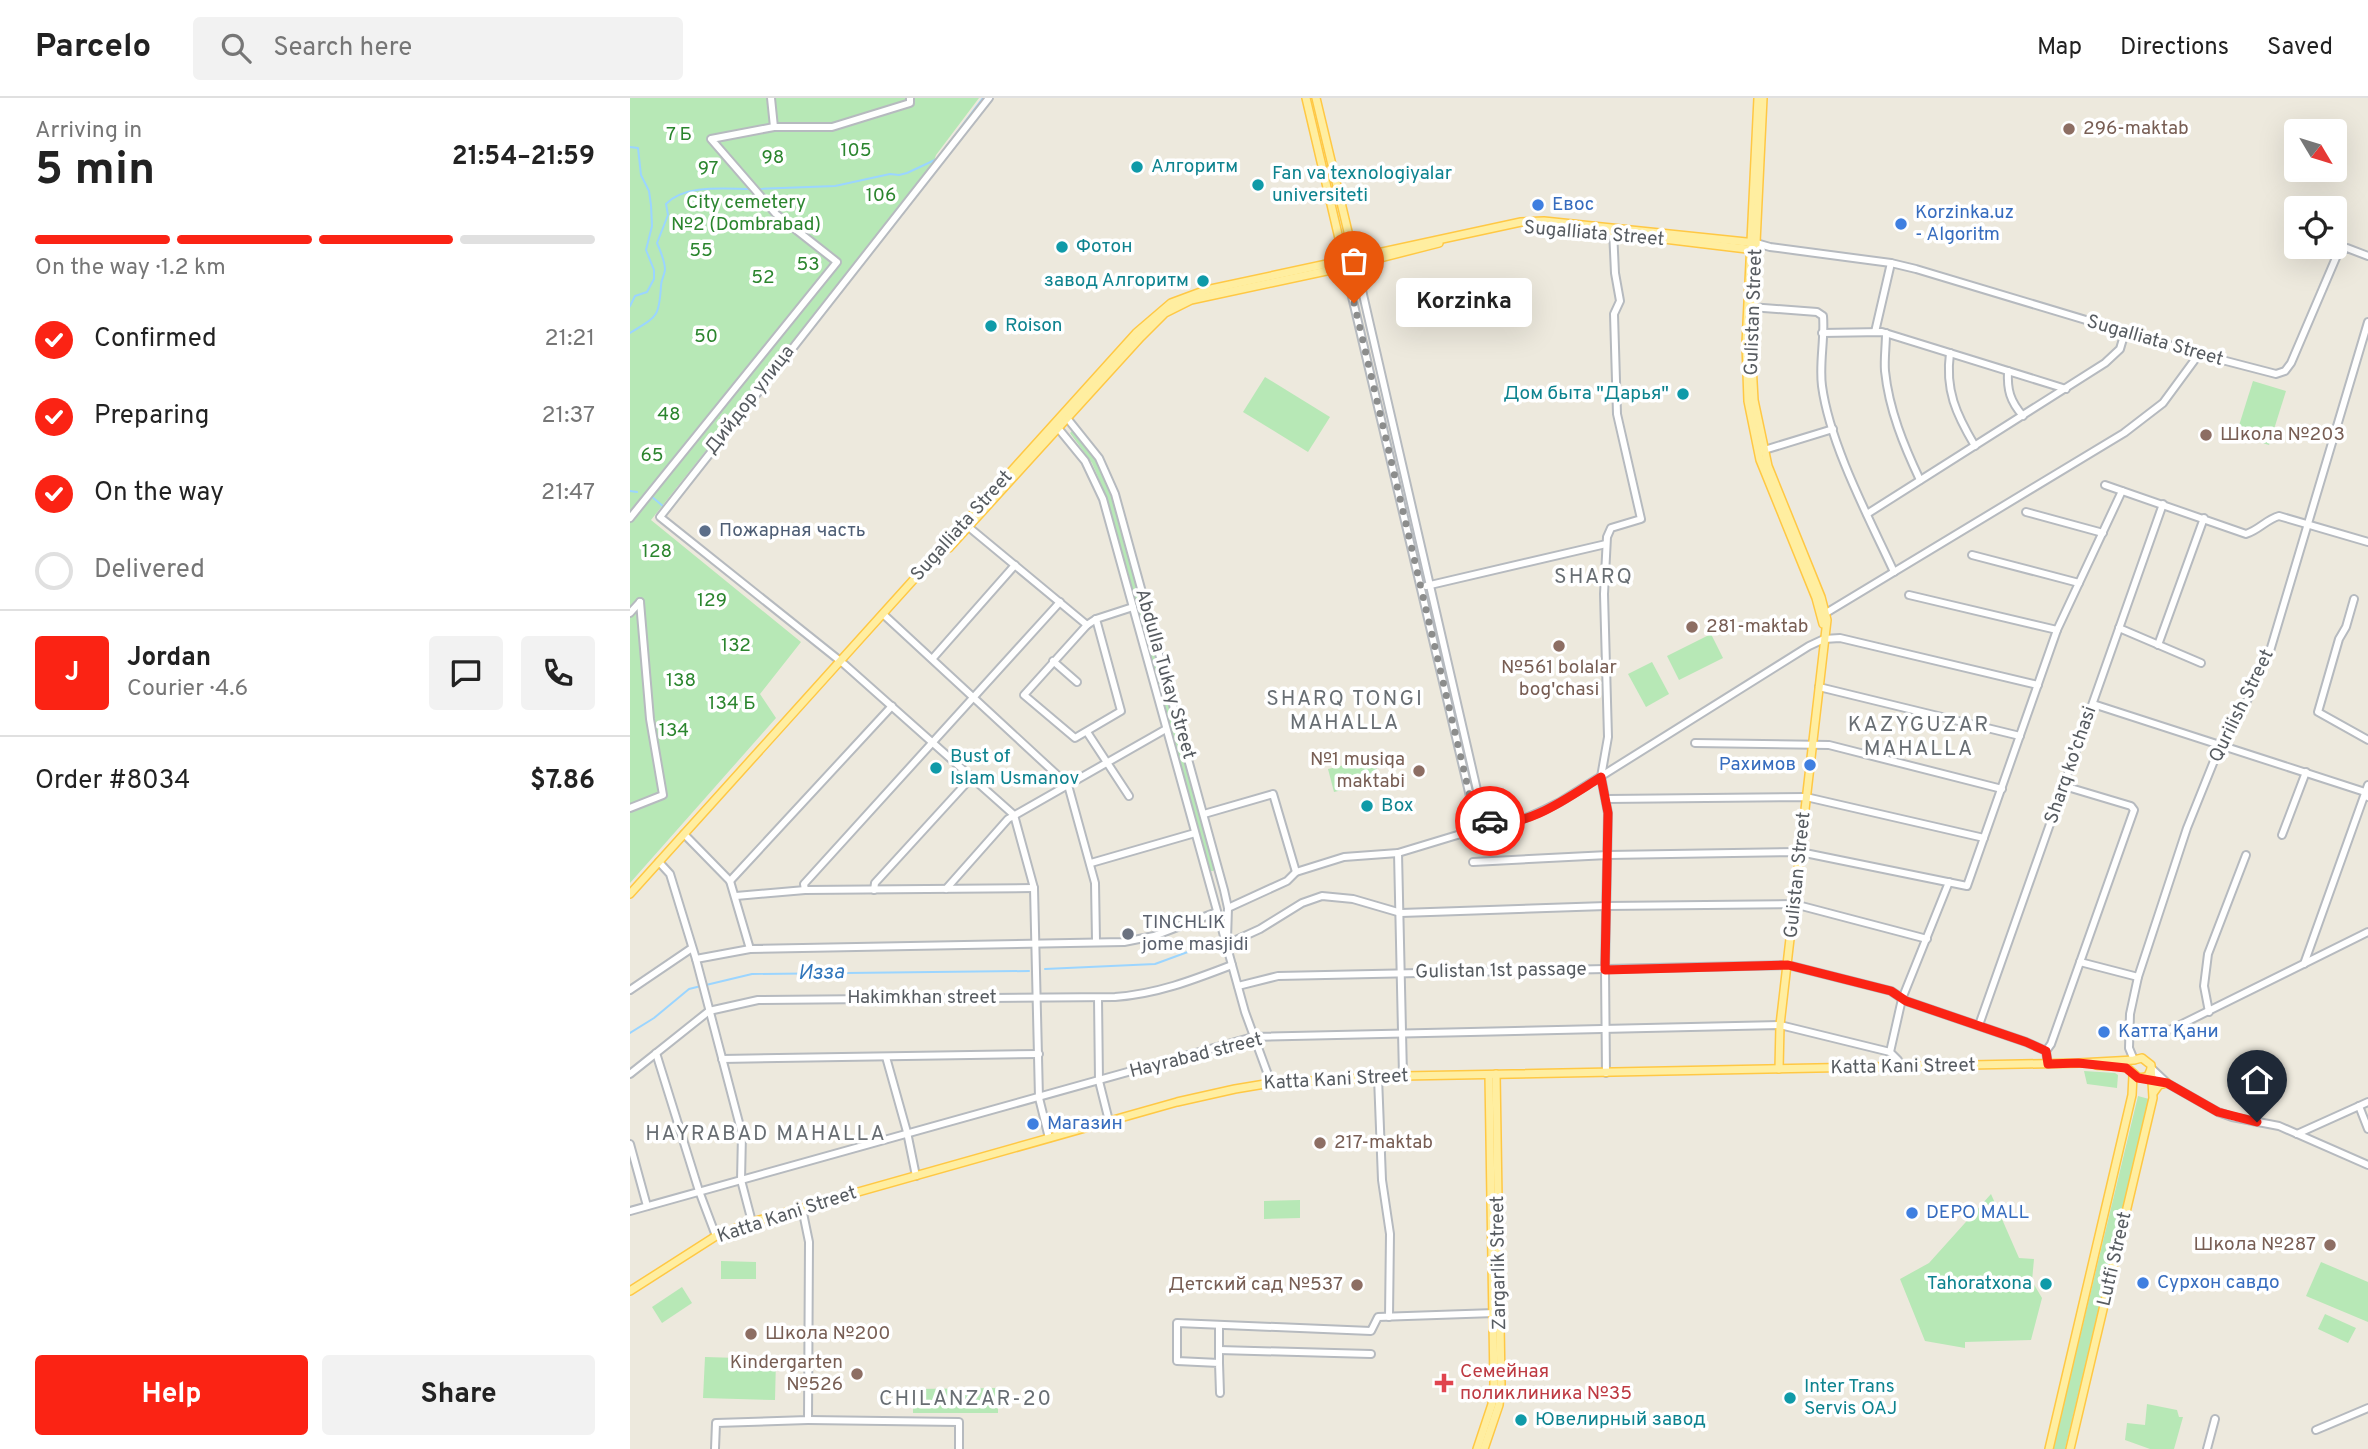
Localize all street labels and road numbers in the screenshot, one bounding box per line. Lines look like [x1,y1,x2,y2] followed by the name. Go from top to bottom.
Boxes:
[1523,216,1665,252] street label: Sugalliata Street
[1740,248,1768,376] street label: Gulistan Street
[2084,310,2226,372] street label: Sugalliata Street
[700,341,800,459] street label: Дийдор улица
[906,466,1018,586] street label: Sugalliata Street
[1129,586,1201,762] street label: Abdulla Tukay Street
[2204,645,2280,767] street label: Qurilish Street
[2040,703,2102,827] street label: Sharq ko'chasi
[1779,811,1817,939] street label: Gulistan Street
[1415,958,1587,984] street label: Gulistan 1st passage
[847,986,997,1010] street label: Hakimkhаn street
[1127,1028,1265,1084] street label: Hayrabad street
[1830,1054,1976,1080] street label: Katta Kani Street
[1263,1064,1409,1096] street label: Katta Kani Street
[714,1181,860,1249] street label: Katta Kani Street
[1486,1196,1512,1330] street label: Zargarlik Street
[2092,1209,2138,1309] street label: Lutfi Street

